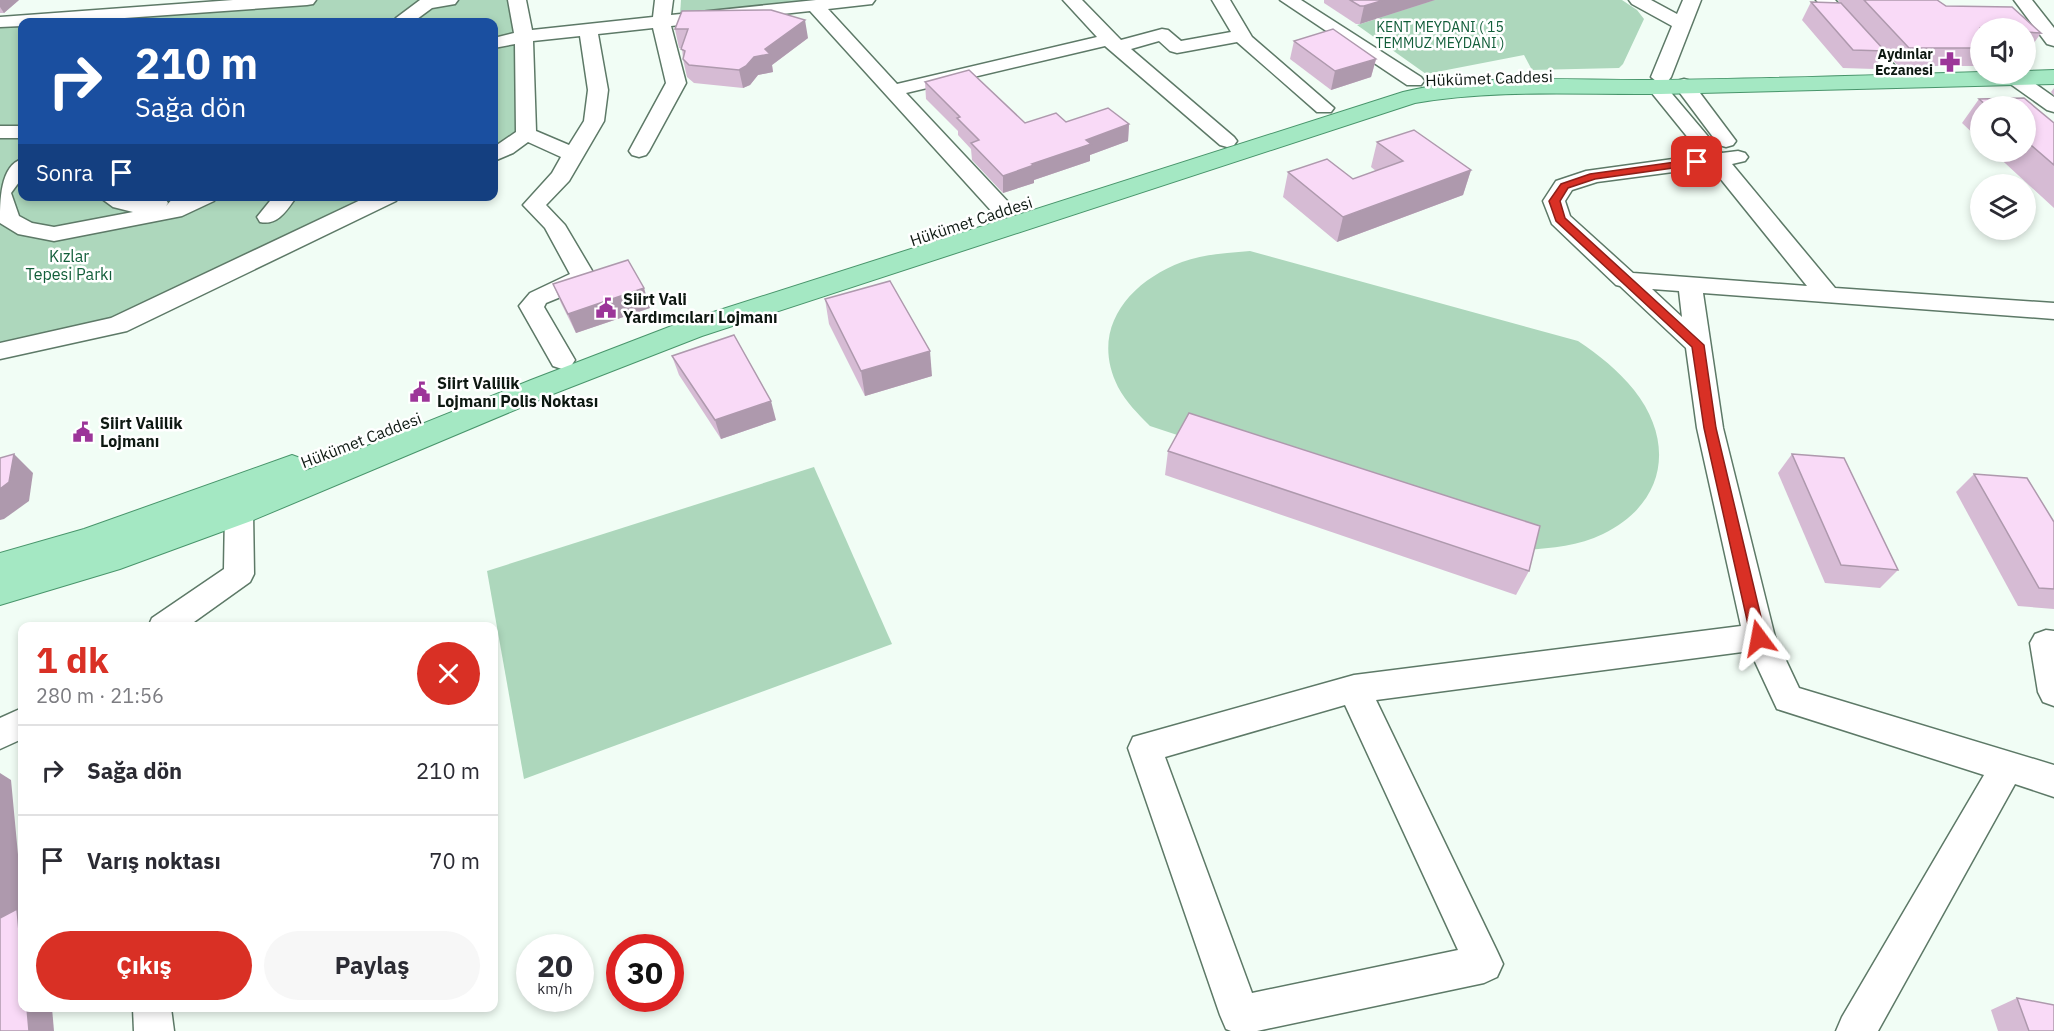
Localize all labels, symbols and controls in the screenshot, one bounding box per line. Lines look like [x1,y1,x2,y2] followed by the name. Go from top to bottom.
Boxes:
[1375,18,1505,52] park label: KENT MEYDANI ( 15 TEMMUZ MEYDANI )
[1970,18,2036,240] map controls
[1970,18,2036,84] button: sound
[135,36,258,91] text: 210 m
[36,42,114,120] icon: right
[1875,45,1933,79] place label: Aydınlar Eczanesi
[1938,50,1962,74] pharmacy icon: Aydınlar Eczanesi
[1425,66,1553,90] street label: Hükümet Caddesi
[135,89,246,124] text: Sağa dön
[1970,96,2036,162] button: search
[1671,136,1722,187] pin
[1680,145,1713,178] icon: arrive
[105,156,138,189] icon: arrive
[36,158,93,187] text: Sonra
[1970,174,2036,240] button: layers
[907,192,1035,250] street label: Hükümet Caddesi
[26,246,112,284] park label: Kızlar Tepesi Parkı
[623,289,778,327] place label: Siirt Vali Yardımcıları Lojmanı
[594,296,618,320] public building icon: Siirt Vali Yardımcıları Lojmanı
[437,373,598,411] place label: Siirt Valilik Lojmanı Polis Noktası
[408,380,432,404] public building icon: Siirt Valilik Lojmanı Polis Noktası
[298,408,424,472] street label: Hükümet Caddesi
[100,413,183,451] place label: Siirt Valilik Lojmanı
[71,420,95,444] public building icon: Siirt Valilik Lojmanı
[1727,606,1791,670] position arrow
[36,636,109,683] text: 1 dk
[417,642,480,705] button: close
[36,682,164,709] text: 280 m · 21:56
[36,754,69,787] icon: right
[87,756,182,785] text: Sağa dön
[416,756,480,785] text: 210 m
[36,844,69,877] icon: arrive
[87,846,221,875] text: Varış noktası
[429,846,480,875] text: 70 m
[36,931,252,1000] button: Çıkış
[264,931,480,1000] button: Paylaş
[606,934,684,1012] speed limit sign: 30
[537,946,573,985] text: 20
[537,979,573,998] text: km/h

